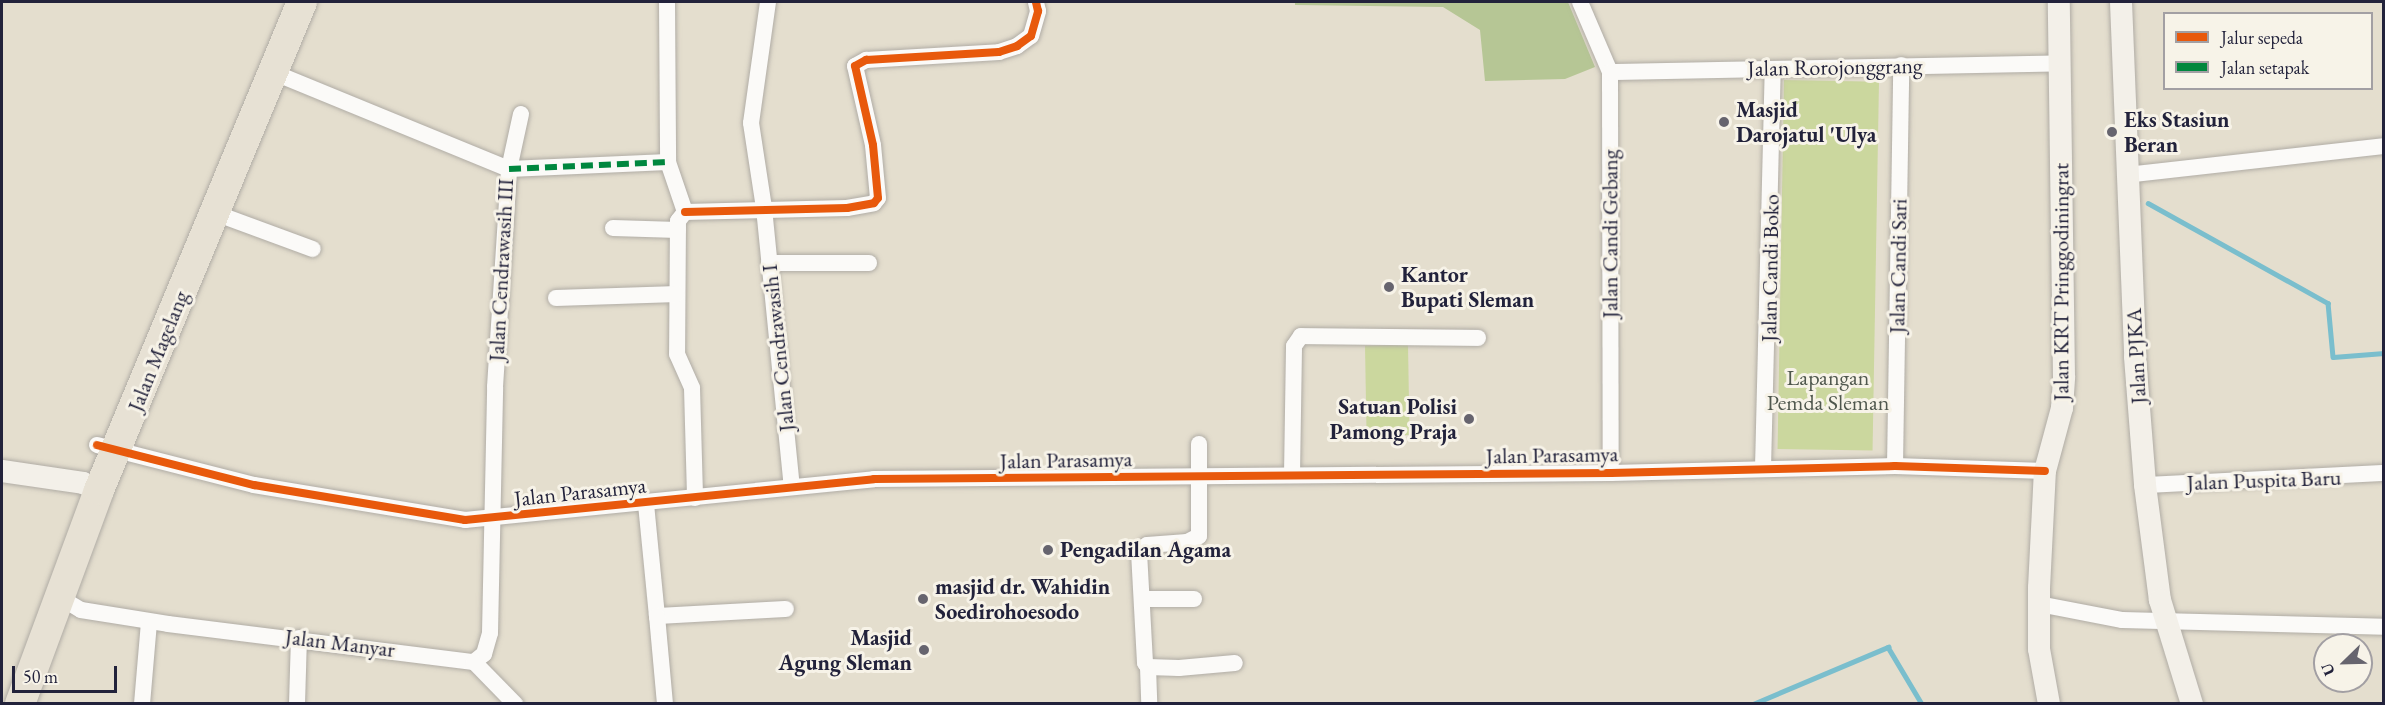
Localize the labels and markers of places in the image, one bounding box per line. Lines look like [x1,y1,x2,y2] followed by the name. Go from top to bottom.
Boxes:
[1736,96,1876,148] place label: Masjid Darojatul 'Ulya
[2124,106,2230,158] place label: Eks Stasiun Beran
[1717,115,1731,129] marker: Masjid Darojatul 'Ulya
[2105,125,2119,139] marker: Eks Stasiun Beran
[1401,261,1534,312] place label: Kantor Bupati Sleman
[1382,280,1396,294] marker: Kantor Bupati Sleman
[1330,393,1457,445] place label: Satuan Polisi Pamong Praja
[1462,412,1476,426] marker: Satuan Polisi Pamong Praja
[1060,537,1231,563] place label: Pengadilan Agama
[1041,543,1055,557] marker: Pengadilan Agama
[935,573,1110,624] place label: masjid dr. Wahidin Soedirohoesodo
[916,592,930,606] marker: masjid dr. Wahidin Soedirohoesodo
[779,624,912,676] place label: Masjid Agung Sleman
[917,643,931,657] marker: Masjid Agung Sleman

